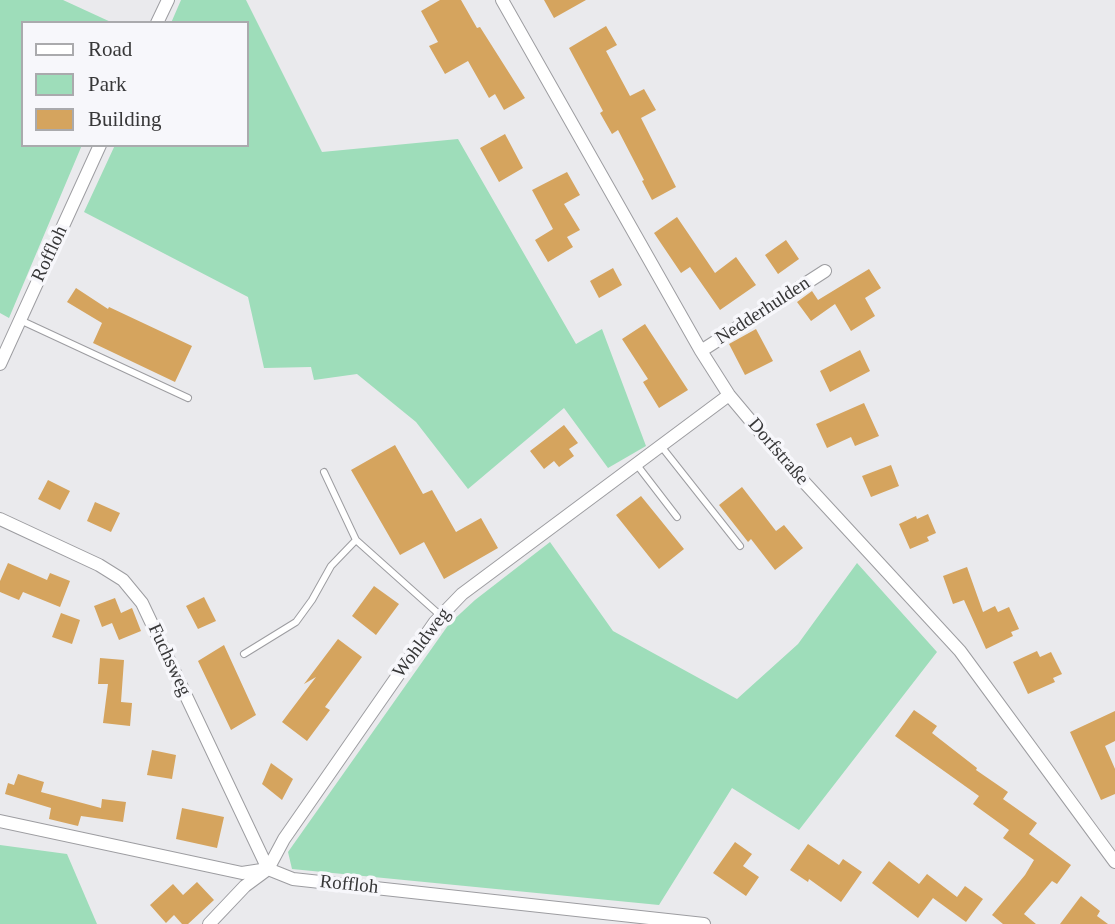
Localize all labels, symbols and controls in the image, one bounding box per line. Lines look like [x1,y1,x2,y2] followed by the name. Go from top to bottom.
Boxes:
[21,21,248,147] legend
[88,37,132,61] text: Road
[88,72,127,96] text: Park
[88,107,162,131] text: Building
[27,223,73,285] street label: Roffloh
[712,272,814,350] street label: Nedderhulden
[743,414,813,490] street label: Dorfstraße
[388,603,456,683] street label: Wohldweg
[142,620,196,700] street label: Fuchsweg
[319,871,379,899] street label: Roffloh

